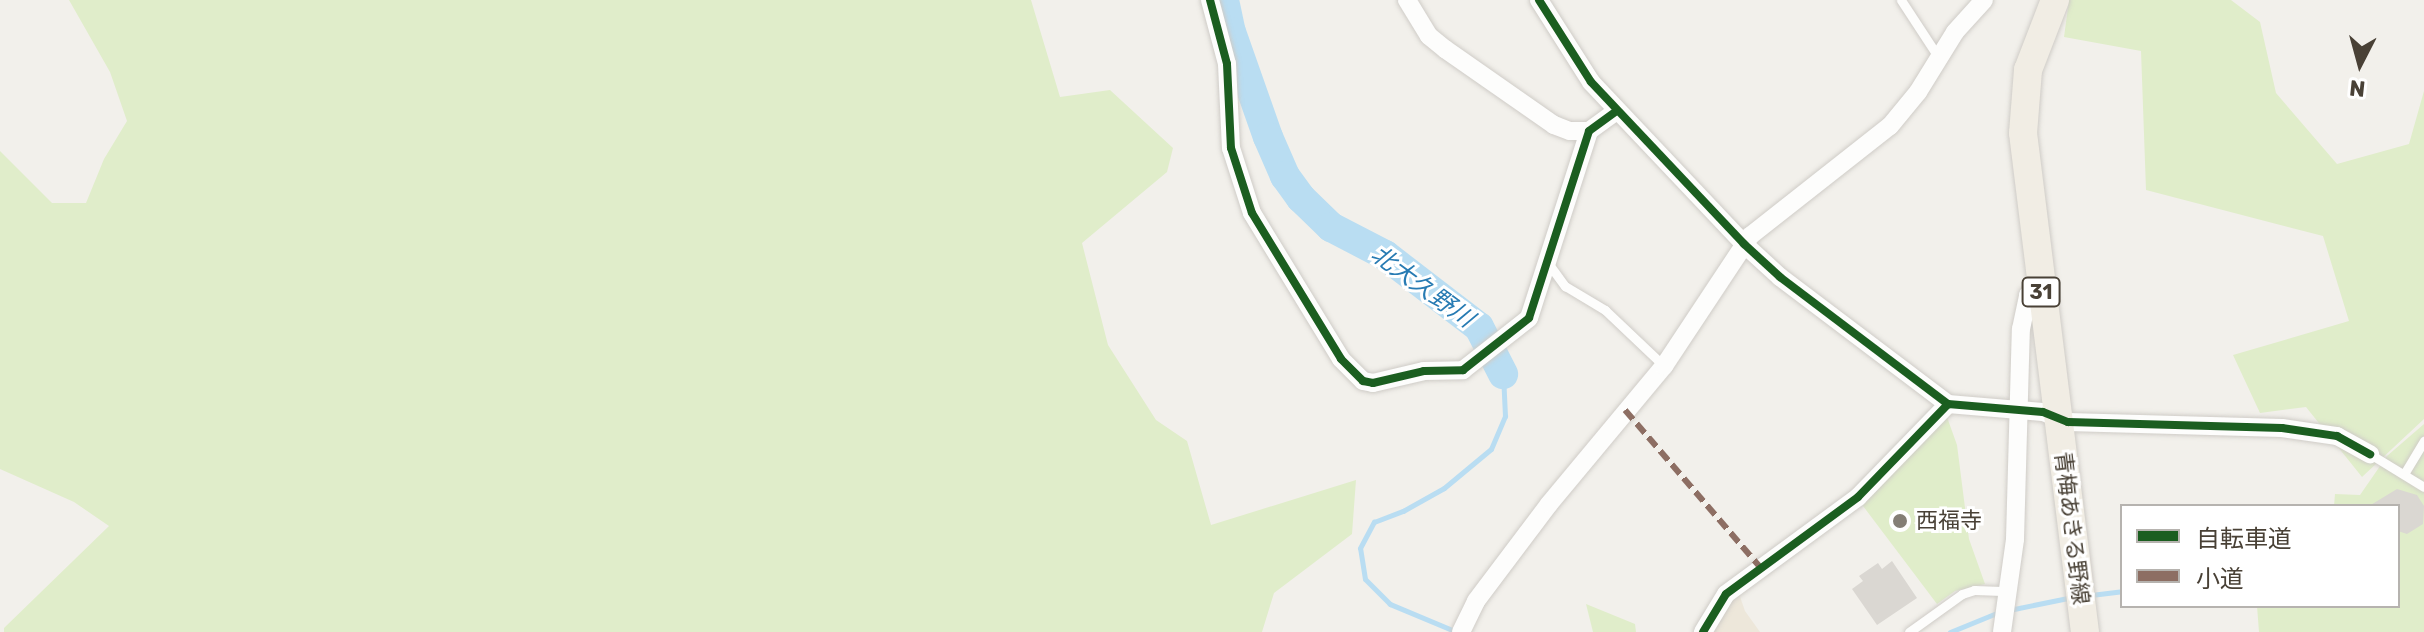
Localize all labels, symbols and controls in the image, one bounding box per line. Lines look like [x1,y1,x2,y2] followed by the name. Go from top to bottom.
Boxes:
[2320,24,2400,104] north arrow
[2348,74,2367,103] text: N
[1365,240,1479,334] water label: 北大久野川
[2021,276,2061,308] road number: 31
[2050,450,2094,606] street label: 青梅あきる野線
[2120,504,2400,608] legend
[1916,508,1982,534] place label: 西福寺
[1891,512,1909,530] marker: 西福寺
[2196,525,2292,553] text: 自転車道
[2196,565,2244,593] text: 小道

